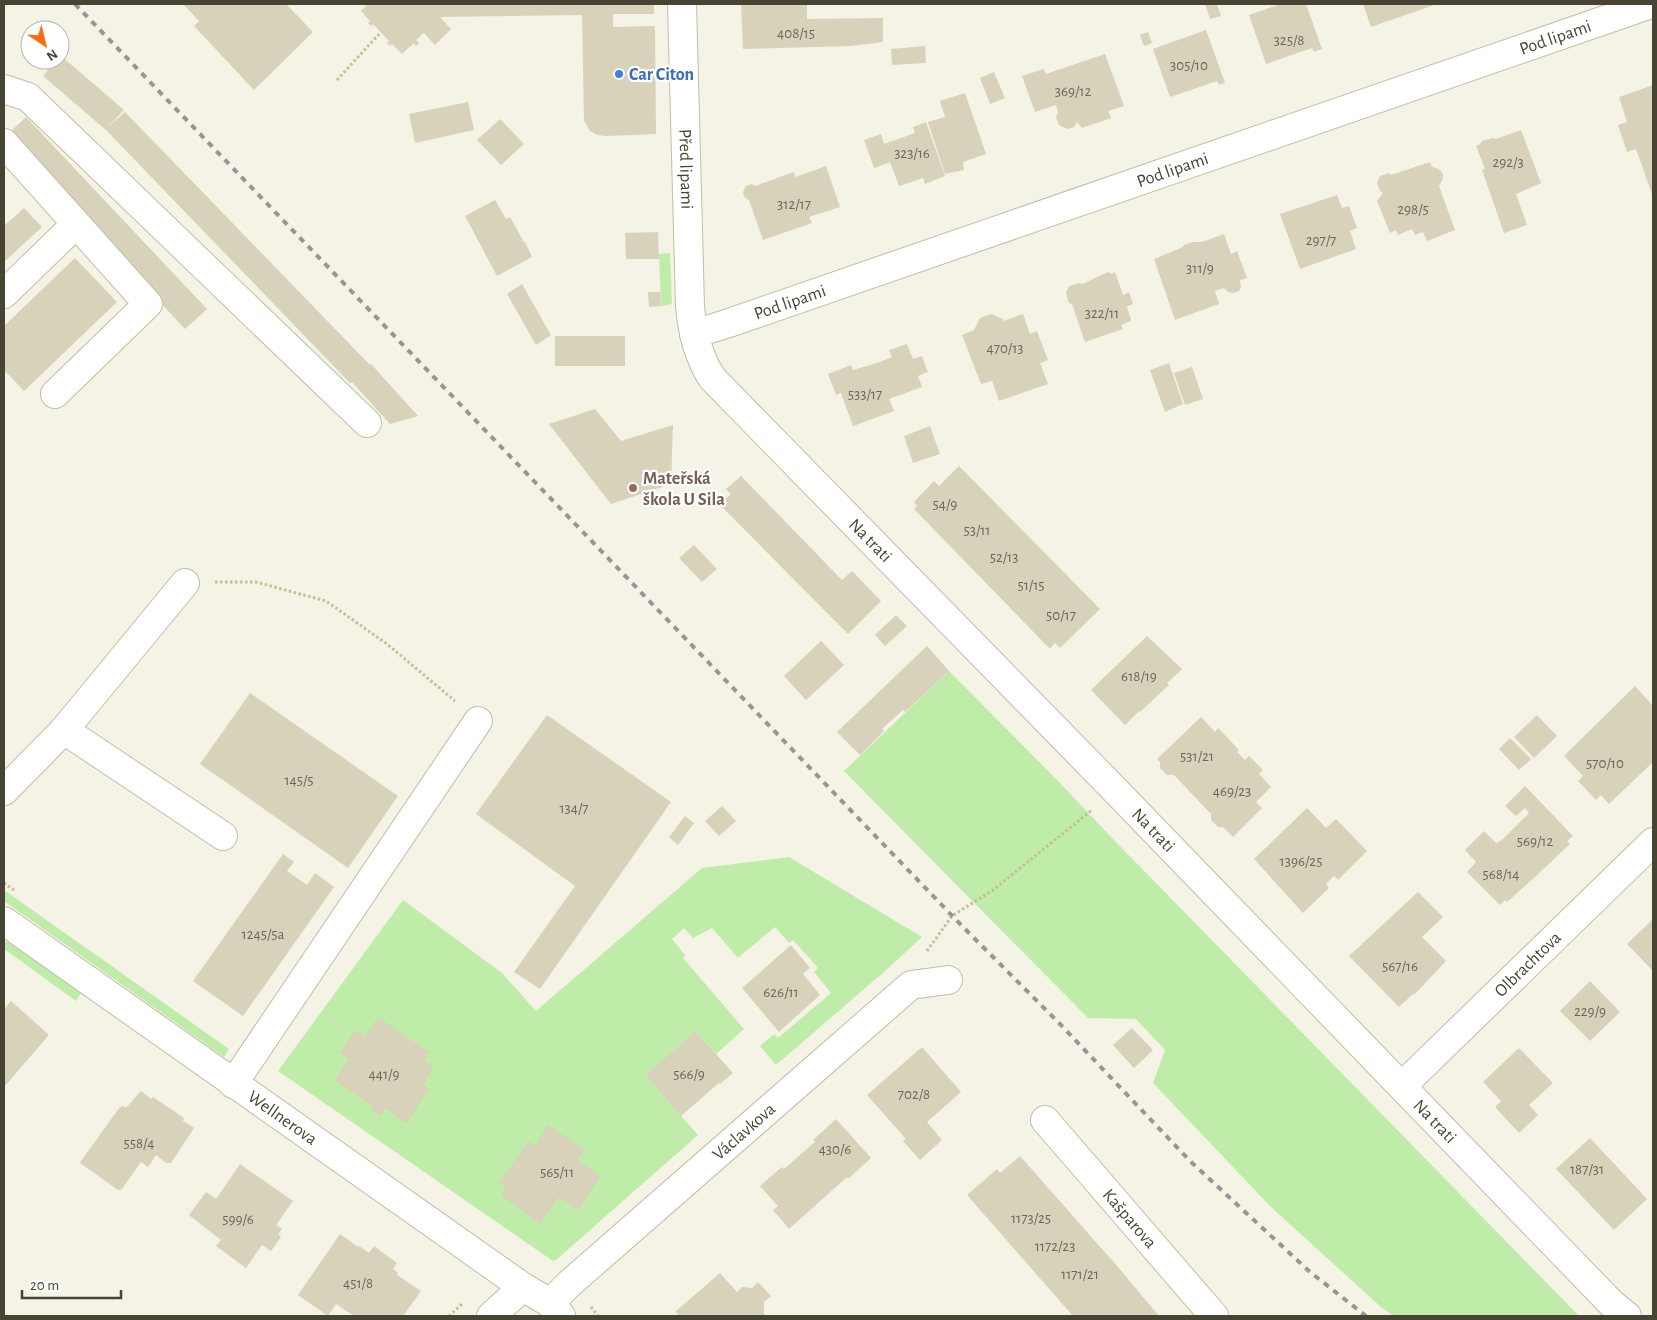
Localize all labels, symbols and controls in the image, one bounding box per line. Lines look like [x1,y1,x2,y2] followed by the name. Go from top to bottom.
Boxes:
[1517,17,1594,59] street label: Pod lipami
[20,20,70,70] north arrow
[777,26,815,41] house number: 408/15
[1274,33,1304,48] house number: 325/8
[44,46,60,63] text: N
[1170,58,1208,73] house number: 305/10
[629,66,694,84] place label: Car Citon
[613,68,625,80] marker: Car Citon
[1055,84,1091,99] house number: 369/12
[675,129,695,209] street label: Před lipami
[894,146,930,161] house number: 323/16
[1135,150,1211,191] street label: Pod lipami
[1492,155,1524,170] house number: 292/3
[777,197,811,212] house number: 312/17
[1397,202,1429,217] house number: 298/5
[1306,233,1336,248] house number: 297/7
[1186,261,1214,276] house number: 311/9
[752,282,828,324] street label: Pod lipami
[1085,306,1119,321] house number: 322/11
[986,341,1024,356] house number: 470/13
[848,387,882,402] house number: 533/17
[643,470,725,509] place label: Mateřská škola U Sila
[627,482,639,494] marker: Mateřská škola U Sila
[933,497,957,512] house number: 54/9
[845,516,895,566] street label: Na trati
[963,523,991,538] house number: 53/11
[990,550,1018,565] house number: 52/13
[1017,578,1045,593] house number: 51/15
[1046,608,1076,623] house number: 50/17
[1121,669,1157,684] house number: 618/19
[1180,749,1214,764] house number: 531/21
[1586,756,1624,771] house number: 570/10
[284,773,314,788] house number: 145/5
[1213,784,1251,799] house number: 469/23
[559,801,589,816] house number: 134/7
[1128,805,1178,856] street label: Na trati
[1517,834,1553,849] house number: 569/12
[1280,854,1322,869] house number: 1396/25
[1482,867,1520,882] house number: 568/14
[242,927,285,942] house number: 1245/5a
[1491,929,1565,1001] street label: Olbrachtova
[1382,959,1418,974] house number: 567/16
[763,985,799,1000] house number: 626/11
[1574,1004,1606,1019] house number: 229/9
[369,1067,399,1082] house number: 441/9
[673,1067,705,1082] house number: 566/9
[898,1087,930,1102] house number: 702/8
[244,1088,320,1149] street label: Wellnerova
[1409,1096,1459,1147] street label: Na trati
[710,1100,779,1164] street label: Václavkova
[123,1136,155,1151] house number: 558/4
[819,1142,851,1157] house number: 430/6
[1570,1162,1604,1177] house number: 187/31
[540,1165,574,1180] house number: 565/11
[1099,1186,1159,1252] street label: Kašparova
[1011,1211,1051,1226] house number: 1173/25
[222,1212,254,1227] house number: 599/6
[1035,1239,1075,1254] house number: 1172/23
[1061,1267,1099,1282] house number: 1171/21
[22,1268,121,1300] scale bar
[343,1276,373,1291] house number: 451/8
[30,1278,59,1293] text: 20 m

